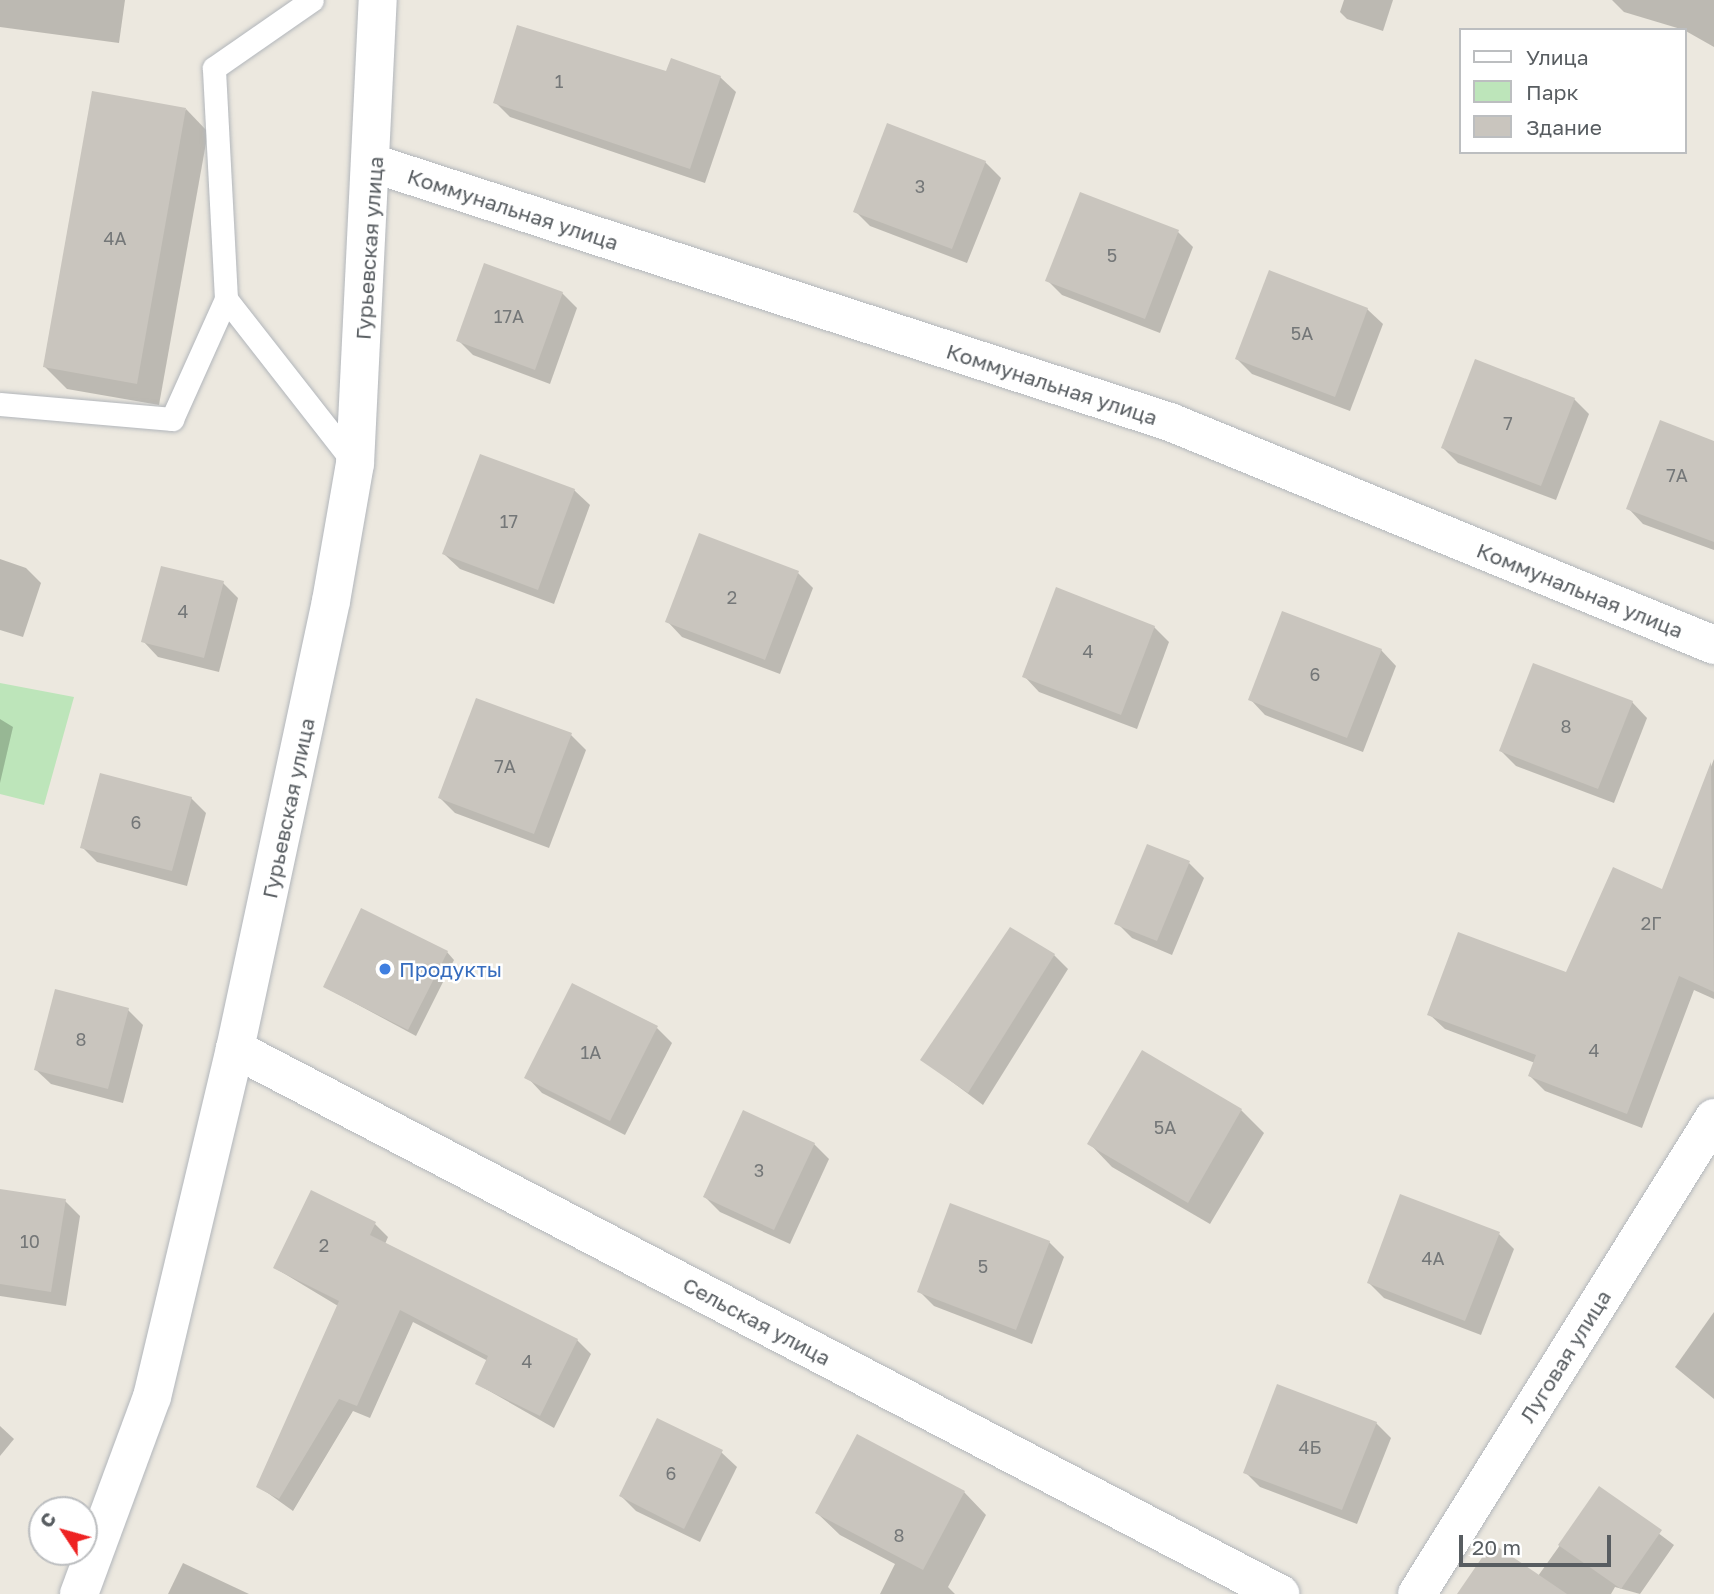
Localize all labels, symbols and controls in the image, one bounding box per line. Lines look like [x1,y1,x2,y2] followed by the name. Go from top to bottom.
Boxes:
[1458,28,1686,154] legend
[1526,44,1589,70] text: Улица
[555,70,563,92] house number: 1
[1526,79,1579,105] text: Парк
[1526,114,1602,140] text: Здание
[350,155,388,341] street label: Гурьевская улица
[404,163,622,255] street label: Коммунальная улица
[915,175,925,197] house number: 3
[103,227,127,249] house number: 4А
[1107,244,1117,266] house number: 5
[494,305,524,327] house number: 17А
[1291,322,1313,344] house number: 5А
[943,338,1161,430] street label: Коммунальная улица
[1503,412,1513,434] house number: 7
[1666,464,1688,486] house number: 7А
[500,510,518,532] house number: 17
[1473,537,1687,643] street label: Коммунальная улица
[727,586,737,608] house number: 2
[178,600,188,622] house number: 4
[1083,640,1093,662] house number: 4
[1310,663,1320,685] house number: 6
[257,715,319,901] street label: Гурьевская улица
[1561,715,1571,737] house number: 8
[494,755,516,777] house number: 7А
[131,811,141,833] house number: 6
[1641,912,1661,934] house number: 2Г
[399,956,502,982] place label: Продукты
[377,961,393,977] marker: Продукты
[76,1028,86,1050] house number: 8
[1589,1039,1599,1061] house number: 4
[581,1041,601,1063] house number: 1А
[1154,1116,1176,1138] house number: 5А
[754,1159,764,1181] house number: 3
[20,1230,40,1252] house number: 10
[319,1234,329,1256] house number: 2
[1421,1247,1445,1269] house number: 4А
[978,1255,988,1277] house number: 5
[679,1271,835,1371] street label: Сельская улица
[1514,1285,1616,1427] street label: Луговая улица
[522,1350,532,1372] house number: 4
[1299,1436,1321,1458] house number: 4Б
[666,1462,676,1484] house number: 6
[28,1496,98,1566] north arrow
[34,1507,60,1532] text: С
[1462,1520,1614,1564] scale bar
[894,1524,904,1546] house number: 8
[1472,1534,1521,1560] text: 20 m

